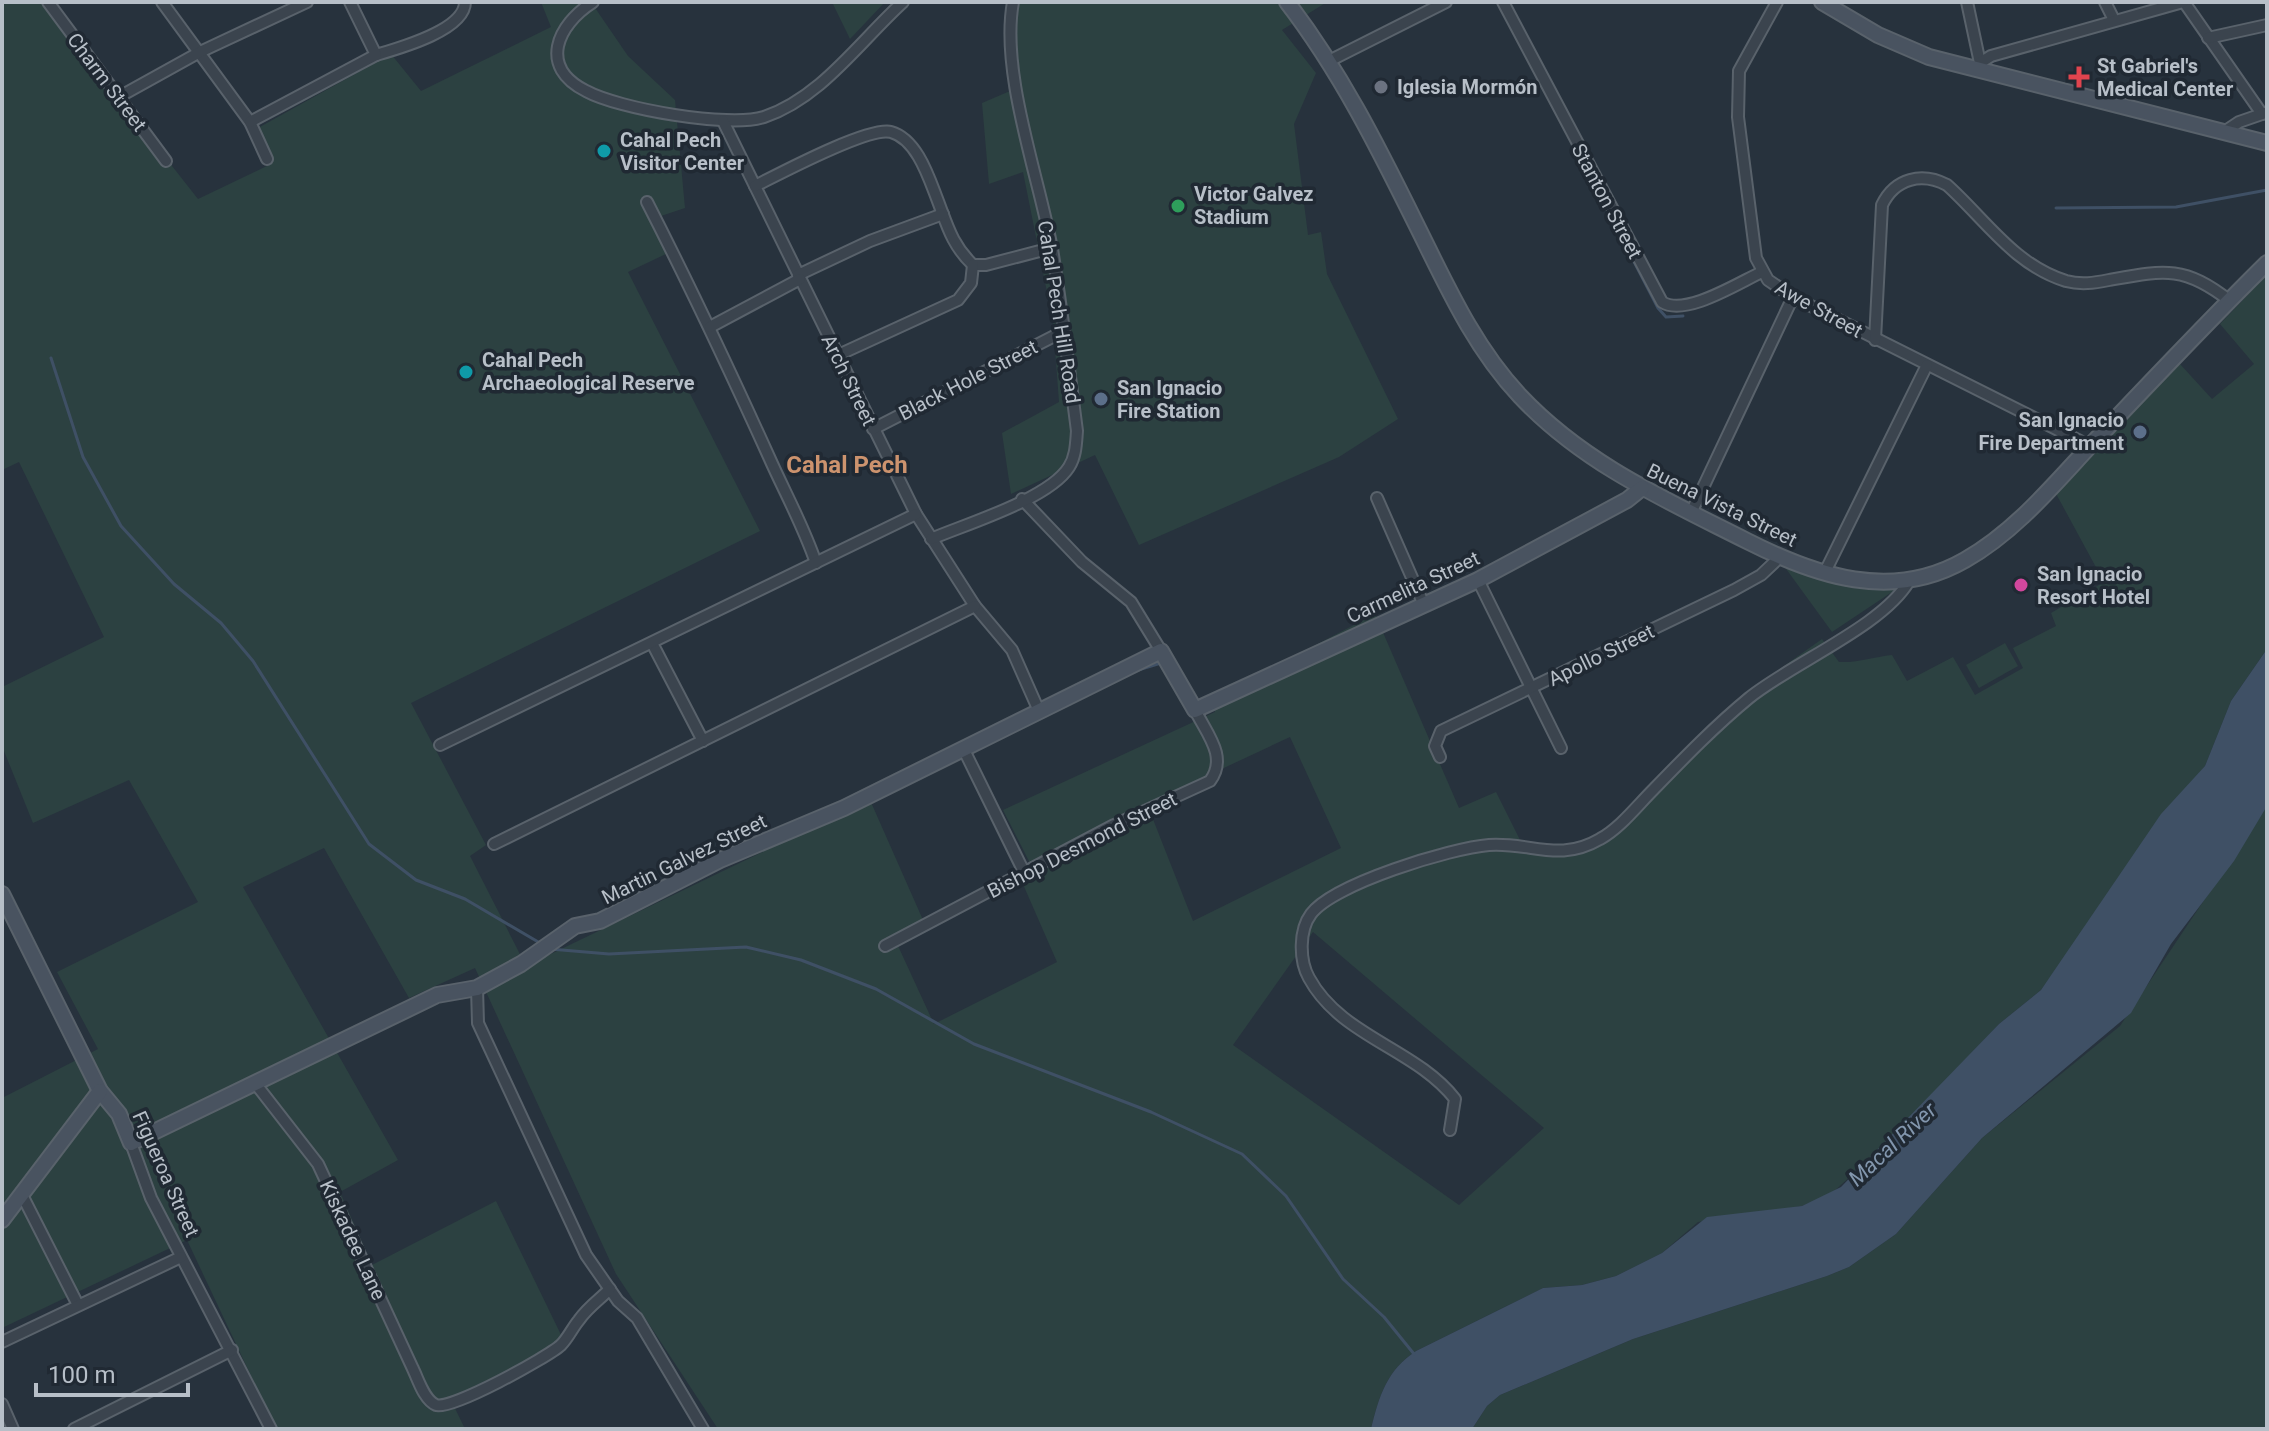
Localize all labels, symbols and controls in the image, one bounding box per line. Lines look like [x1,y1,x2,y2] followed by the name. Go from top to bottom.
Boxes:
[62,28,152,136] street label: Charm Street
[2097,54,2234,101] place label: St Gabriel's Medical Center
[2068,66,2090,88] marker: St Gabriel's Medical Center
[1397,75,1538,99] place label: Iglesia Mormón
[1372,78,1390,96] marker: Iglesia Mormón
[620,128,745,175] place label: Cahal Pech Visitor Center
[1567,139,1647,263] street label: Stanton Street
[595,142,613,160] marker: Cahal Pech Visitor Center
[1194,182,1313,229] place label: Victor Galvez Stadium
[1169,197,1187,215] marker: Victor Galvez Stadium
[1033,219,1085,405] street label: Cahal Pech Hill Road
[1771,275,1867,343] street label: Awe Street
[817,330,881,430] street label: Arch Street
[895,335,1041,425] street label: Black Hole Street
[482,348,695,395] place label: Cahal Pech Archaeological Reserve
[457,363,475,381] marker: Cahal Pech Archaeological Reserve
[1117,376,1222,423] place label: San Ignacio Fire Station
[1092,390,1110,408] marker: San Ignacio Fire Station
[1978,408,2124,455] place label: San Ignacio Fire Department
[2131,423,2149,441] marker: San Ignacio Fire Department
[786,451,908,479] district label: Cahal Pech
[1643,458,1801,552] street label: Buena Vista Street
[1343,546,1483,628] street label: Carmelita Street
[2037,562,2150,609] place label: San Ignacio Resort Hotel
[2012,576,2030,594] marker: San Ignacio Resort Hotel
[1544,619,1658,691] street label: Apollo Street
[983,787,1181,903] street label: Bishop Desmond Street
[598,809,770,909] street label: Martin Galvez Street
[1843,1097,1942,1191] water label: Macal River
[128,1107,204,1241] street label: Figueroa Street
[315,1176,391,1304] street label: Kiskadee Lane
[36,1347,188,1397] scale bar
[48,1361,115,1389] text: 100 m

